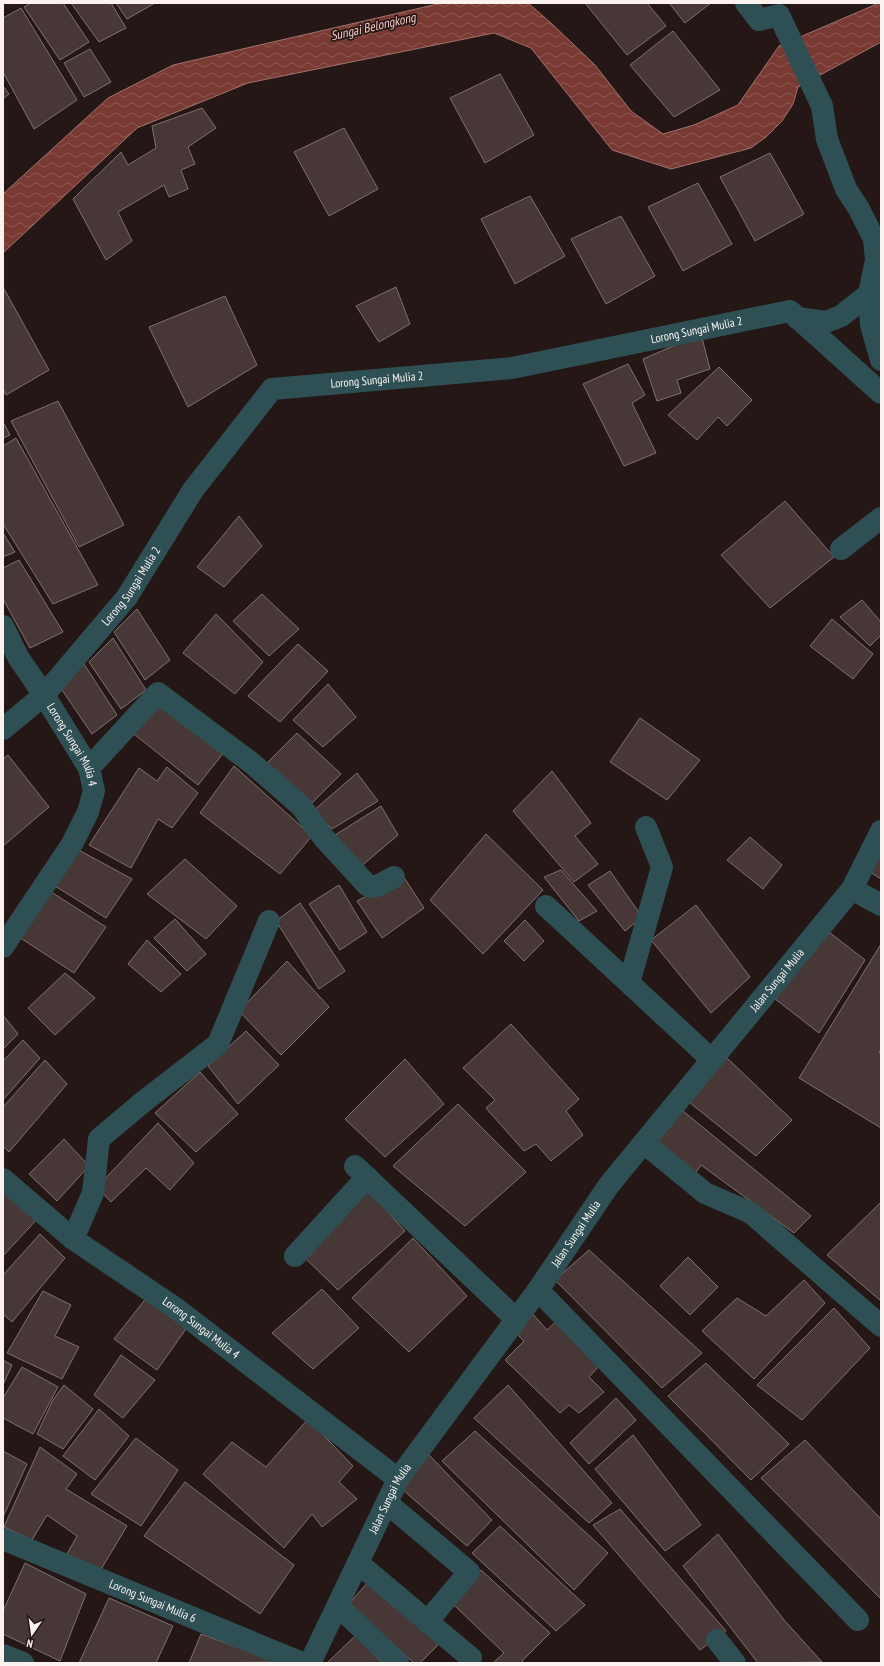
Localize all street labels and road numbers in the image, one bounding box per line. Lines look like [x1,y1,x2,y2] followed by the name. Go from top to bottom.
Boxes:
[649,313,744,346] street label: Lorong Sungai Mulia 2
[330,368,424,391] street label: Lorong Sungai Mulia 2
[98,544,163,628] street label: Lorong Sungai Mulia 2
[44,700,101,788] street label: Lorong Sungai Mulia 4
[746,945,807,1015] street label: Jalan Sungai Mulia
[547,1197,603,1270] street label: Jalan Sungai Mulia
[160,1293,243,1362] street label: Lorong Sungai Mulia 4
[365,1460,414,1537] street label: Jalan Sungai Mulia
[107,1576,199,1625] street label: Lorong Sungai Mulia 6

